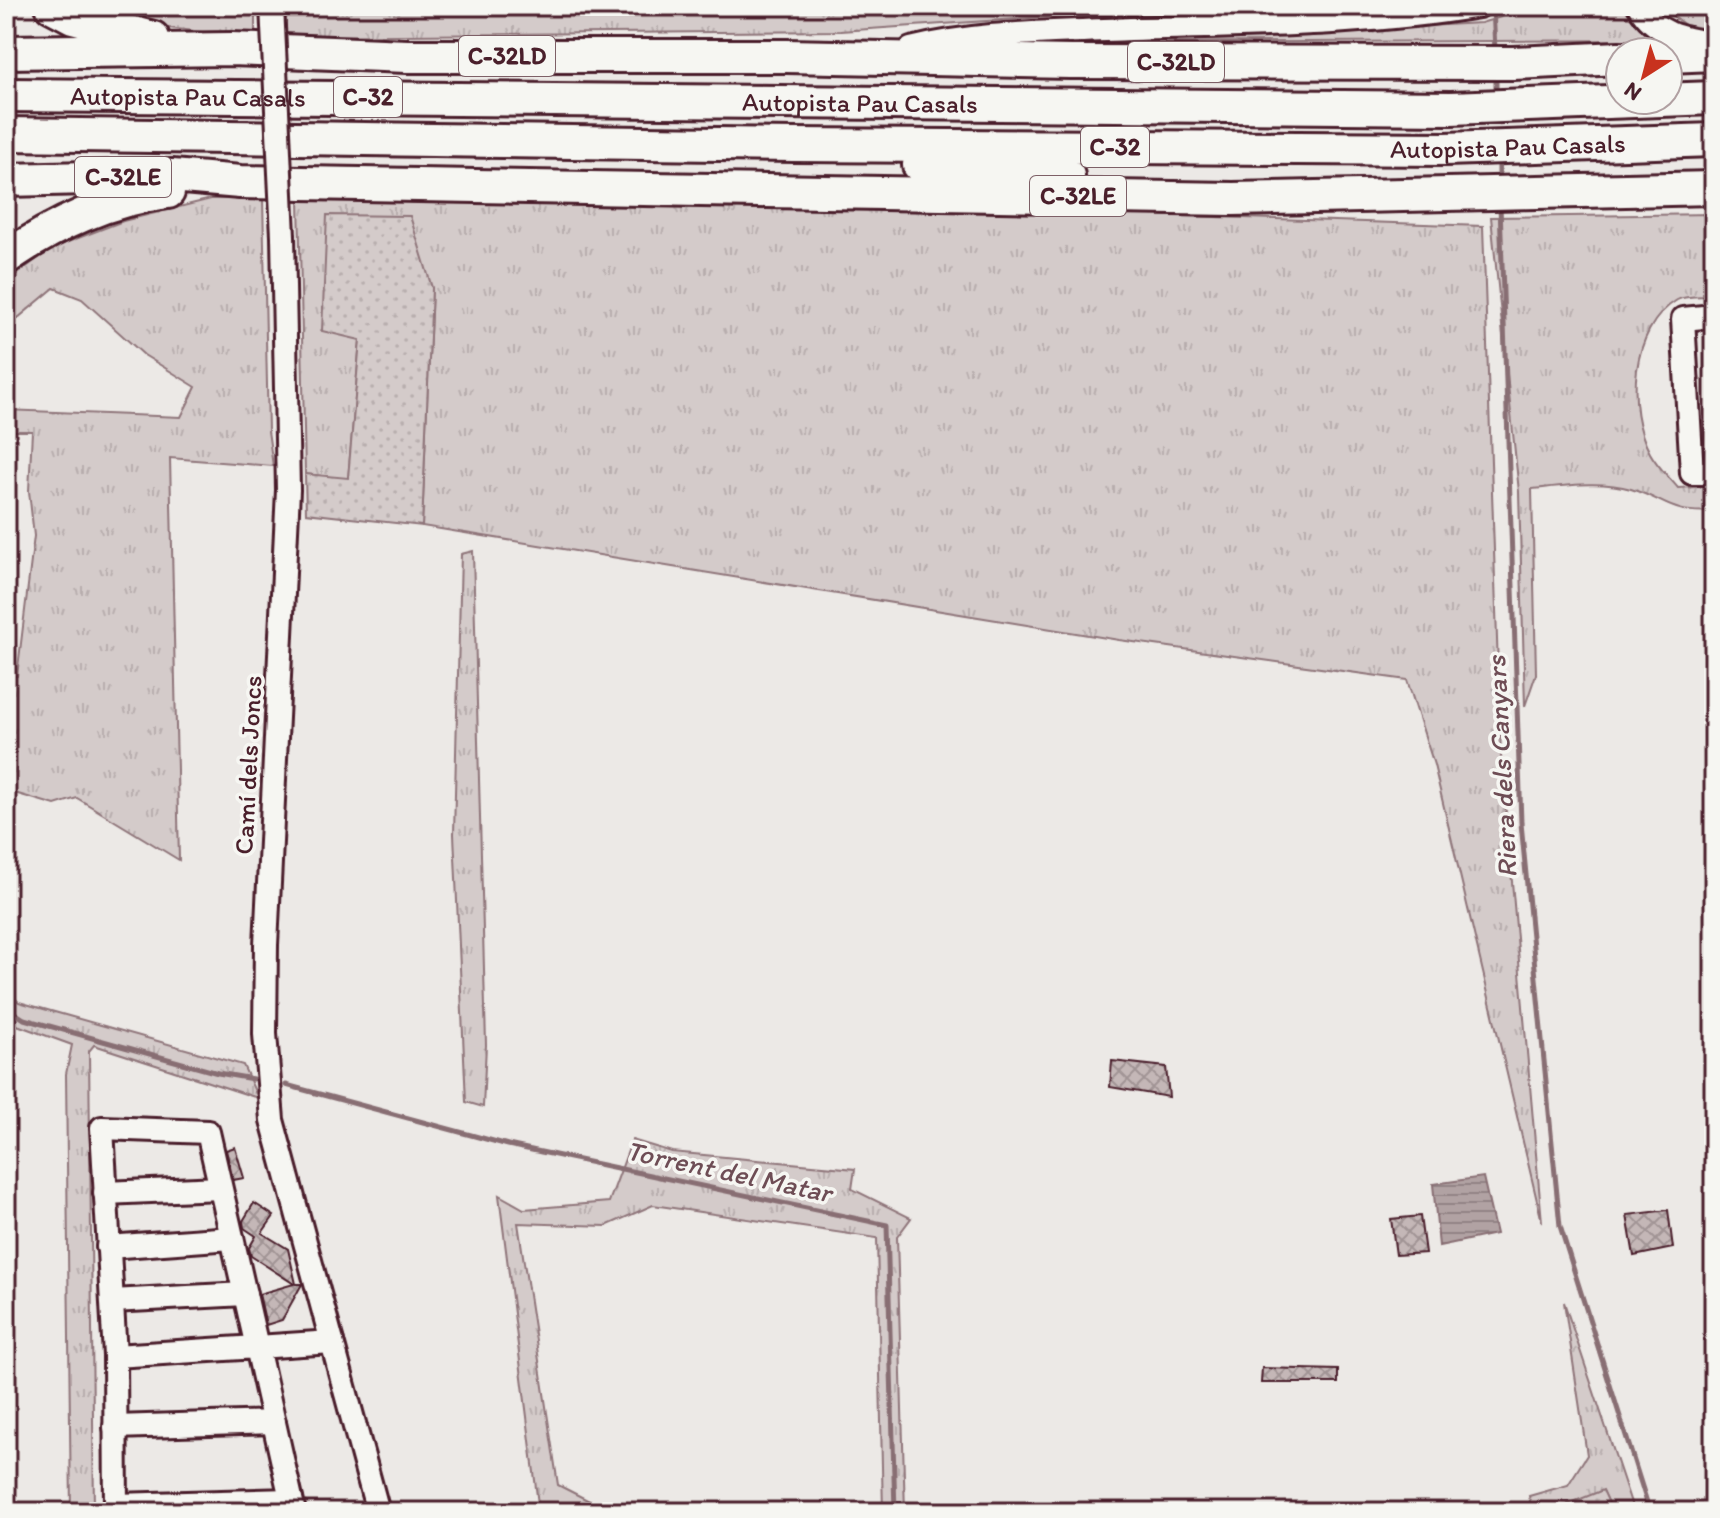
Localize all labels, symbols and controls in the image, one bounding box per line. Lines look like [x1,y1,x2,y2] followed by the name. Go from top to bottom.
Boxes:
[459,36,555,76] road number: C-32LD
[1604,36,1684,116] north arrow
[1128,42,1224,82] road number: C-32LD
[1619,76,1646,107] text: N
[334,77,402,117] road number: C-32
[70,80,306,114] street label: Autopista Pau Casals
[742,86,978,120] street label: Autopista Pau Casals
[1081,127,1149,167] road number: C-32
[1390,127,1626,165] street label: Autopista Pau Casals
[75,157,171,197] road number: C-32LE
[1030,176,1126,216] road number: C-32LE
[1478,654,1524,879] water label: Riera dels Canyars
[227,675,269,855] street label: Camí dels Joncs
[623,1133,838,1210] water label: Torrent del Matar

